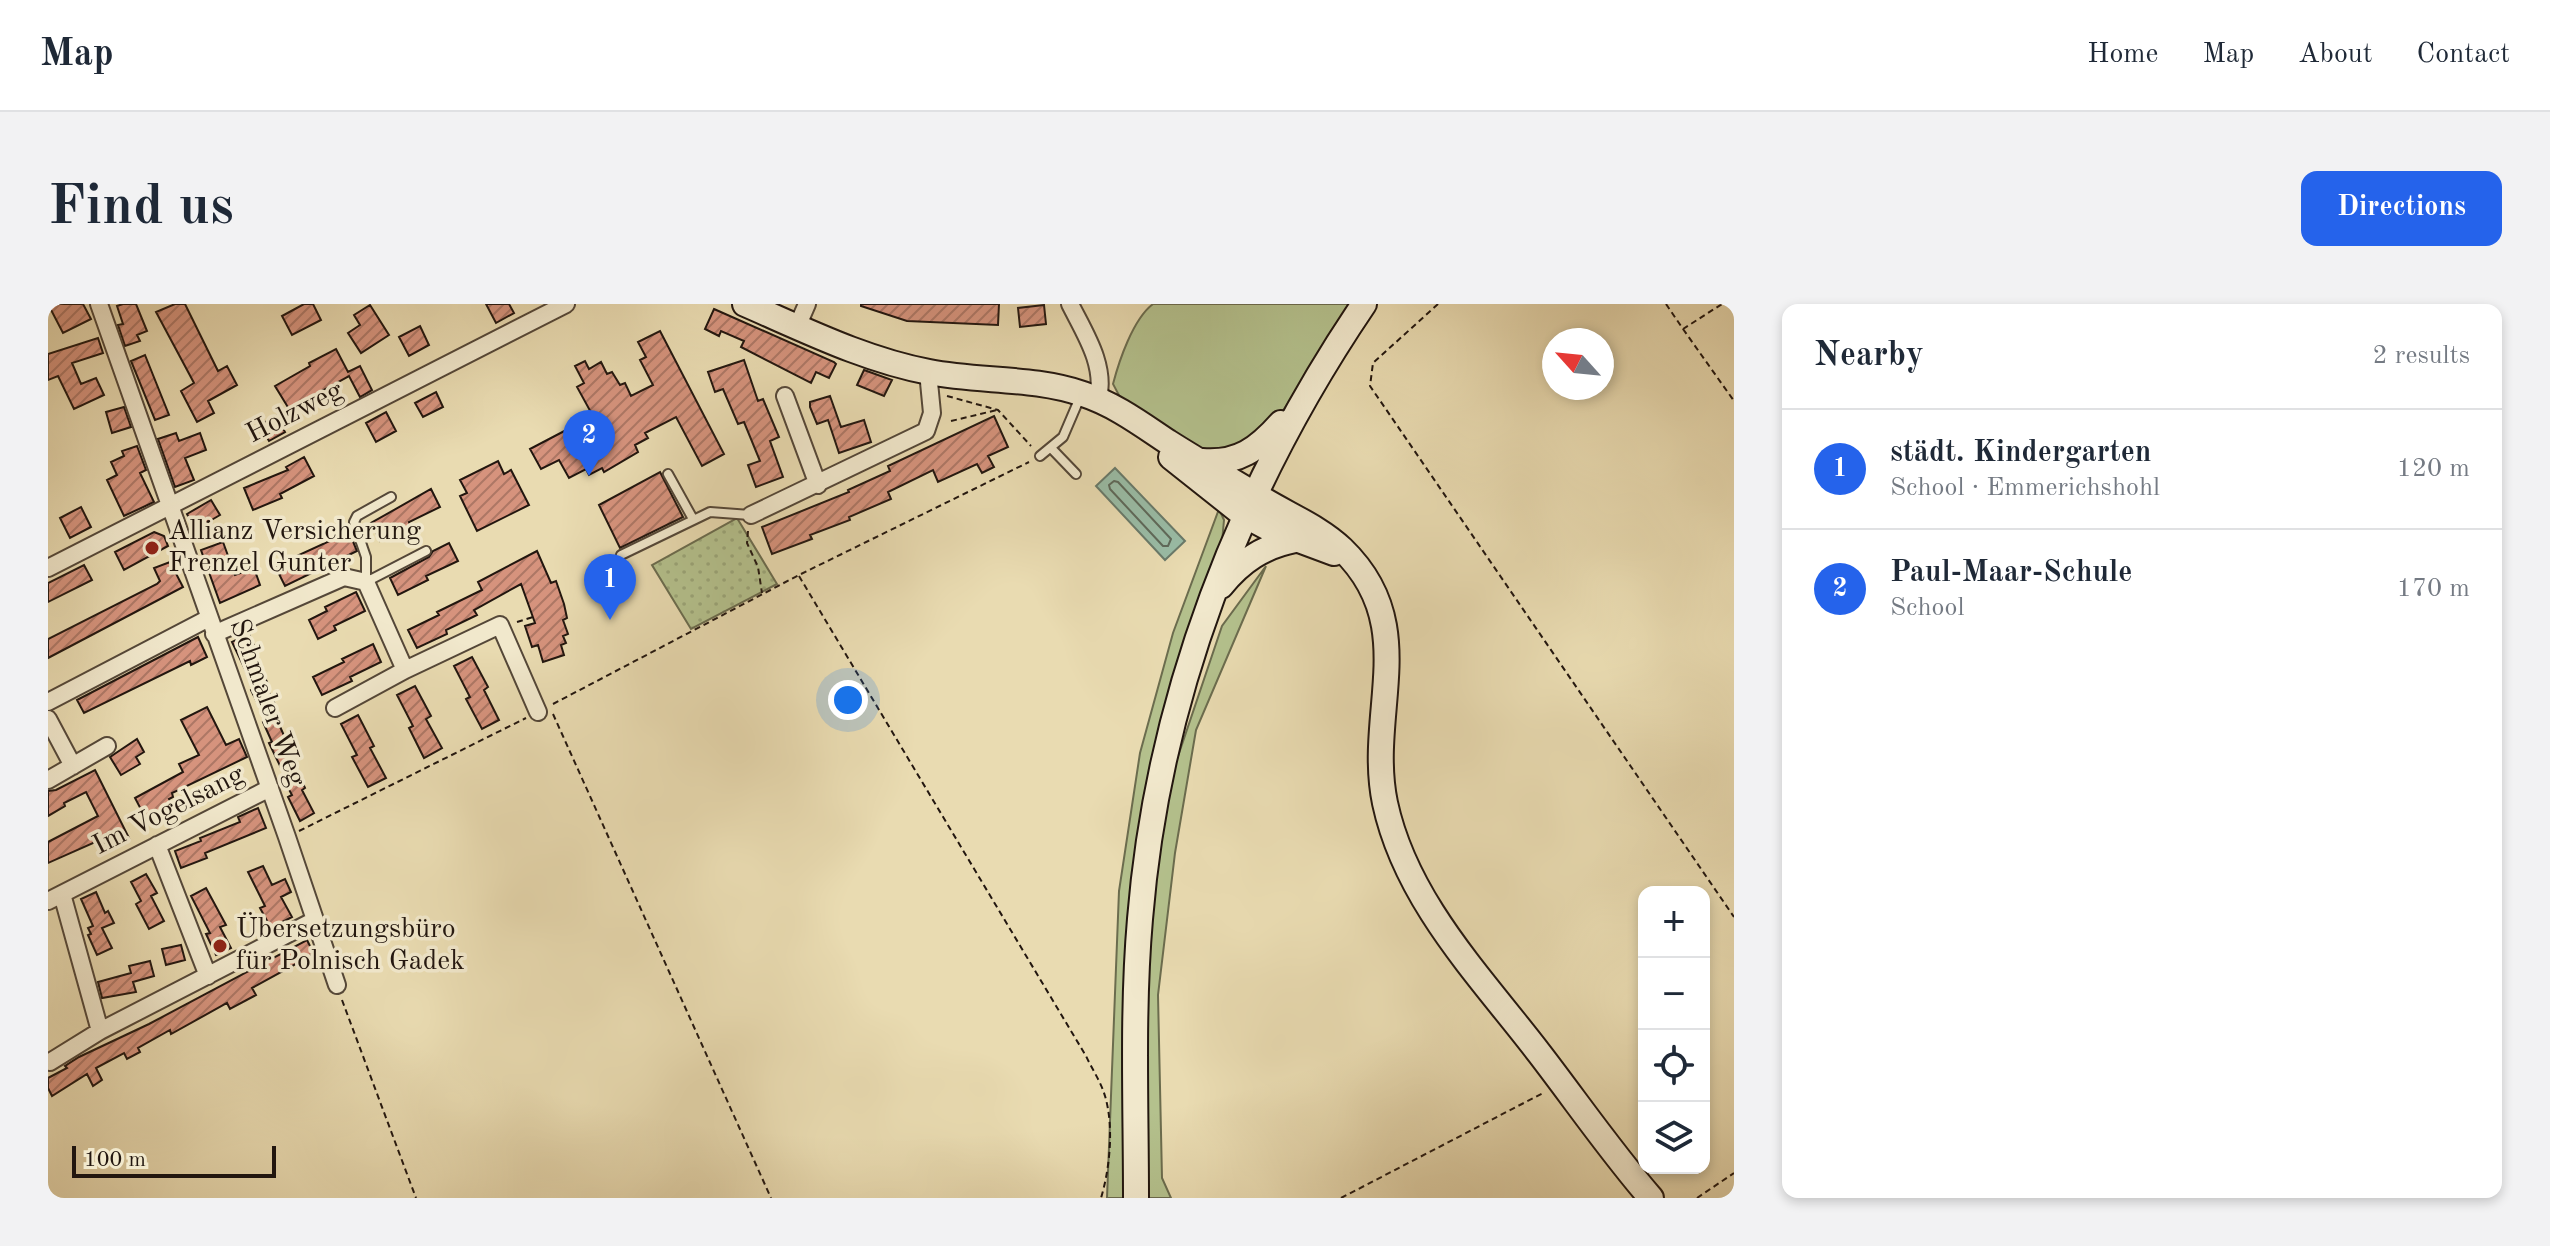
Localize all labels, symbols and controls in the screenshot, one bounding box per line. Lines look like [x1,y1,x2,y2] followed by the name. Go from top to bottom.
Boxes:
[40,36,114,74] text: Map
[2087,41,2158,69] text: Home
[2202,41,2254,69] text: Map
[2298,41,2373,69] text: About
[2417,41,2510,69] text: Contact
[2301,171,2502,246] button: Directions
[48,180,234,236] text: Find us
[1542,328,1614,400] north arrow
[1814,339,1924,373] text: Nearby
[2372,343,2470,369] text: 2 results
[242,377,348,449] street label: Holzweg
[563,410,615,476] pin: 2
[1890,438,2152,468] text: städt. Kindergarten
[1832,456,1848,482] text: 1
[2397,456,2470,482] text: 120 m
[1890,475,2160,501] text: School · Emmerichshohl
[168,518,421,578] place label: Allianz Versicherung Frenzel Gunter
[143,539,161,557] marker: Allianz Versicherung Frenzel Gunter
[584,554,636,620] pin: 1
[1890,558,2132,588] text: Paul-Maar-Schule
[1832,576,1848,602] text: 2
[2397,576,2470,602] text: 170 m
[1890,595,1964,621] text: School
[224,616,310,790] street label: Schmaler Weg
[828,680,868,720] your location
[89,761,249,861] street label: Im Vogelsang
[1638,886,1710,1174] map controls
[1638,886,1710,958] button: +
[236,912,465,976] place label: Übersetzungsbüro für Polnisch Gadek
[211,937,229,955] marker: Übersetzungsbüro für Polnisch Gadek
[1638,958,1710,1030] button: −
[1638,1030,1710,1102] button: locate
[1638,1102,1710,1174] button: layers
[72,1142,276,1178] scale bar
[84,1149,146,1171] text: 100 m

